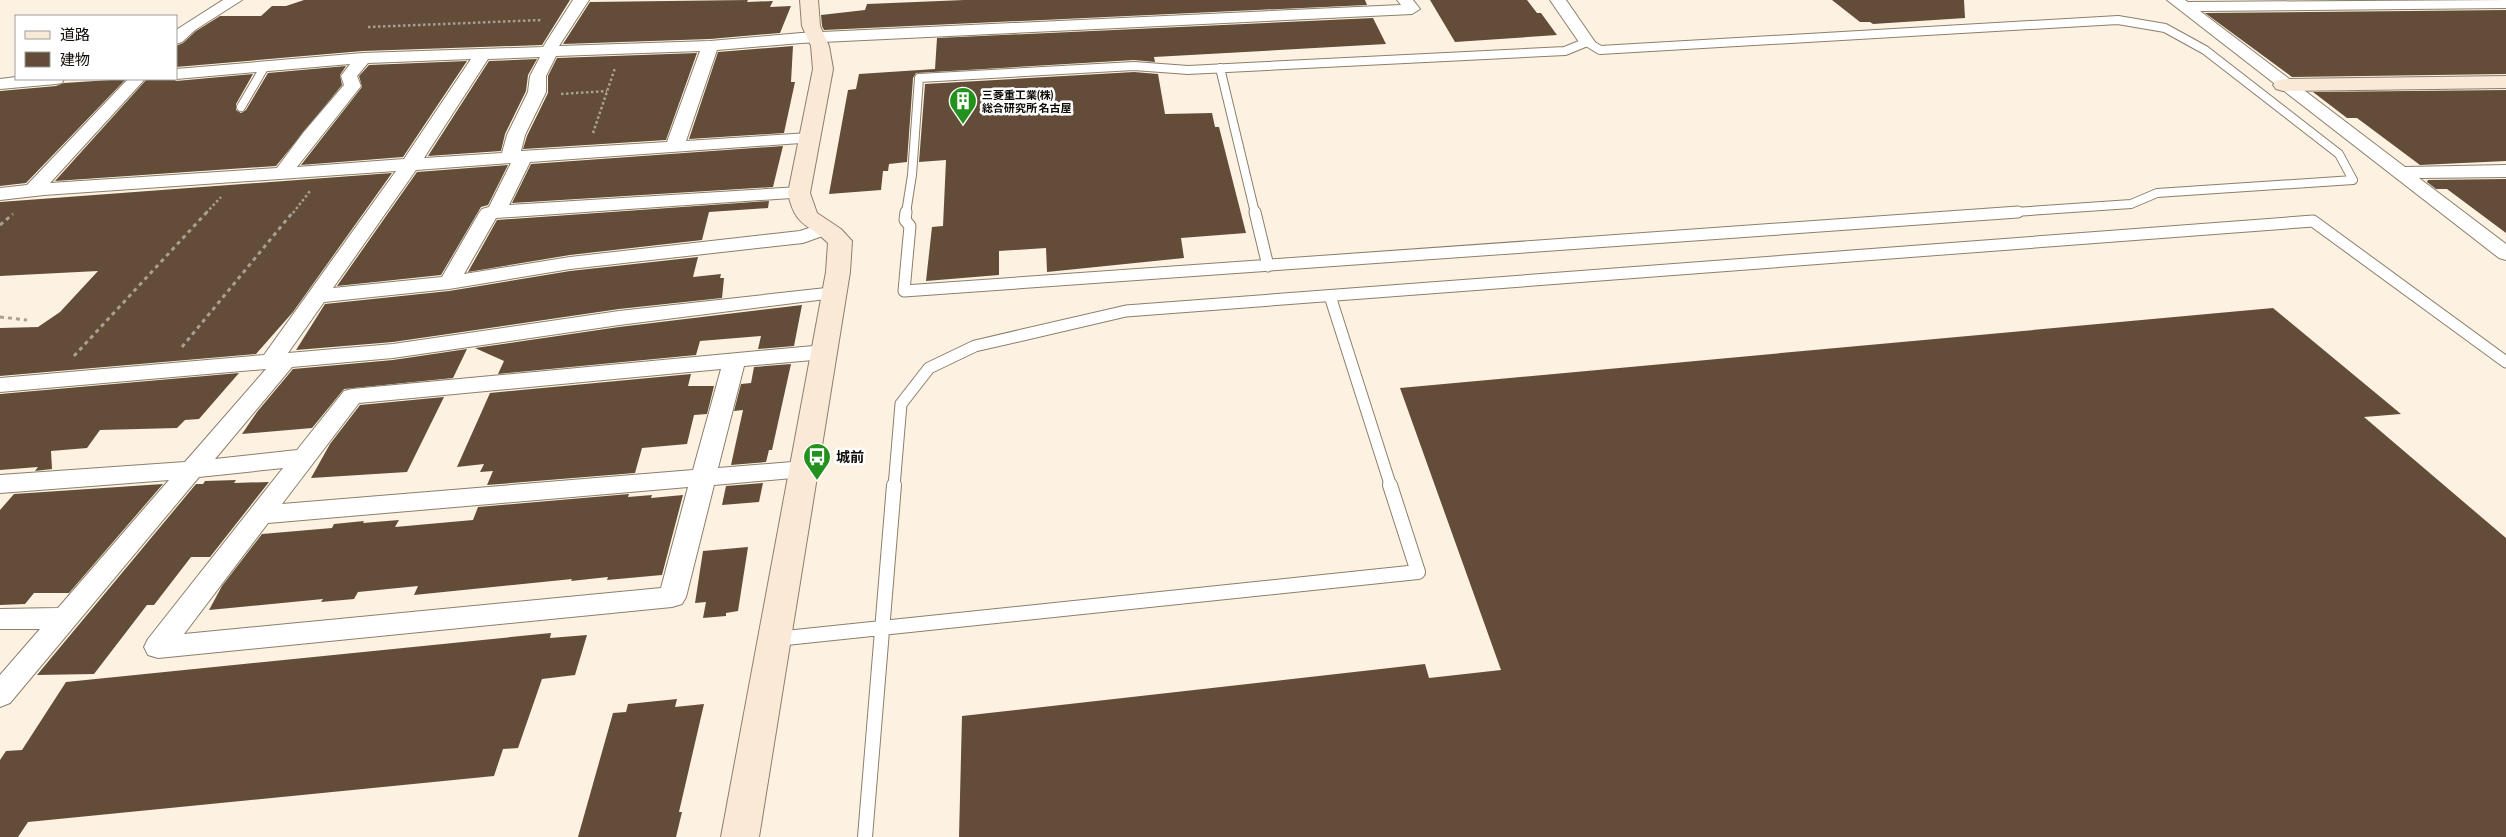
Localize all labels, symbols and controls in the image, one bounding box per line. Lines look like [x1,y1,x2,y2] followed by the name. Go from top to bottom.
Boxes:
[15,15,178,80] legend
[60,26,90,43] text: 道路
[60,51,90,68] text: 建物
[948,86,978,125] building icon: 三菱重工業(株) 総合研究所 名古屋
[982,89,1072,114] place label: 三菱重工業(株) 総合研究所 名古屋
[802,442,832,481] bus stop icon: 城前
[836,449,864,465] place label: 城前

